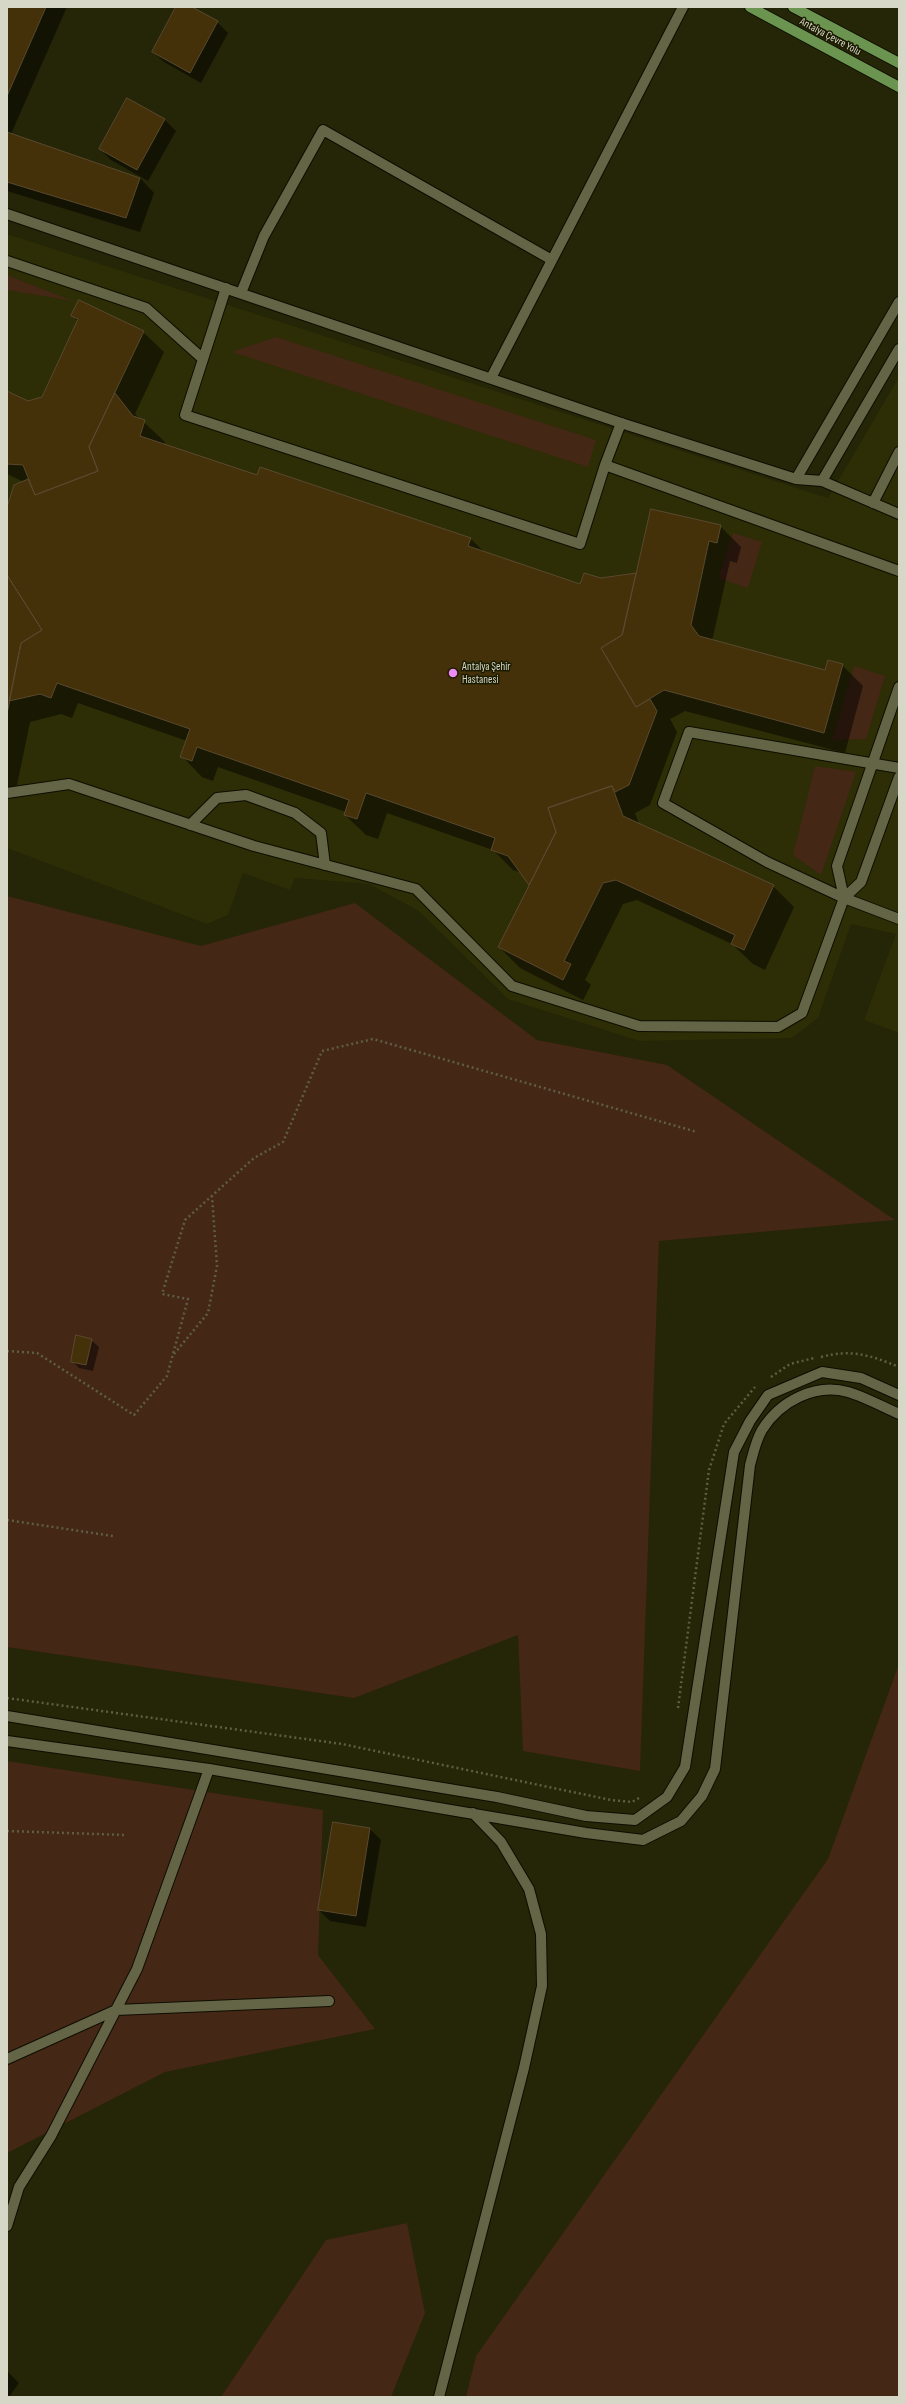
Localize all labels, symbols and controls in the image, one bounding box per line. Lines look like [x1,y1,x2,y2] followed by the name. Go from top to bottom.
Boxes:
[797,15,863,59] street label: Antalya Çevre Yolu
[462,660,510,686] place label: Antalya Şehir Hastanesi
[447,667,459,679] marker: Antalya Şehir Hastanesi

